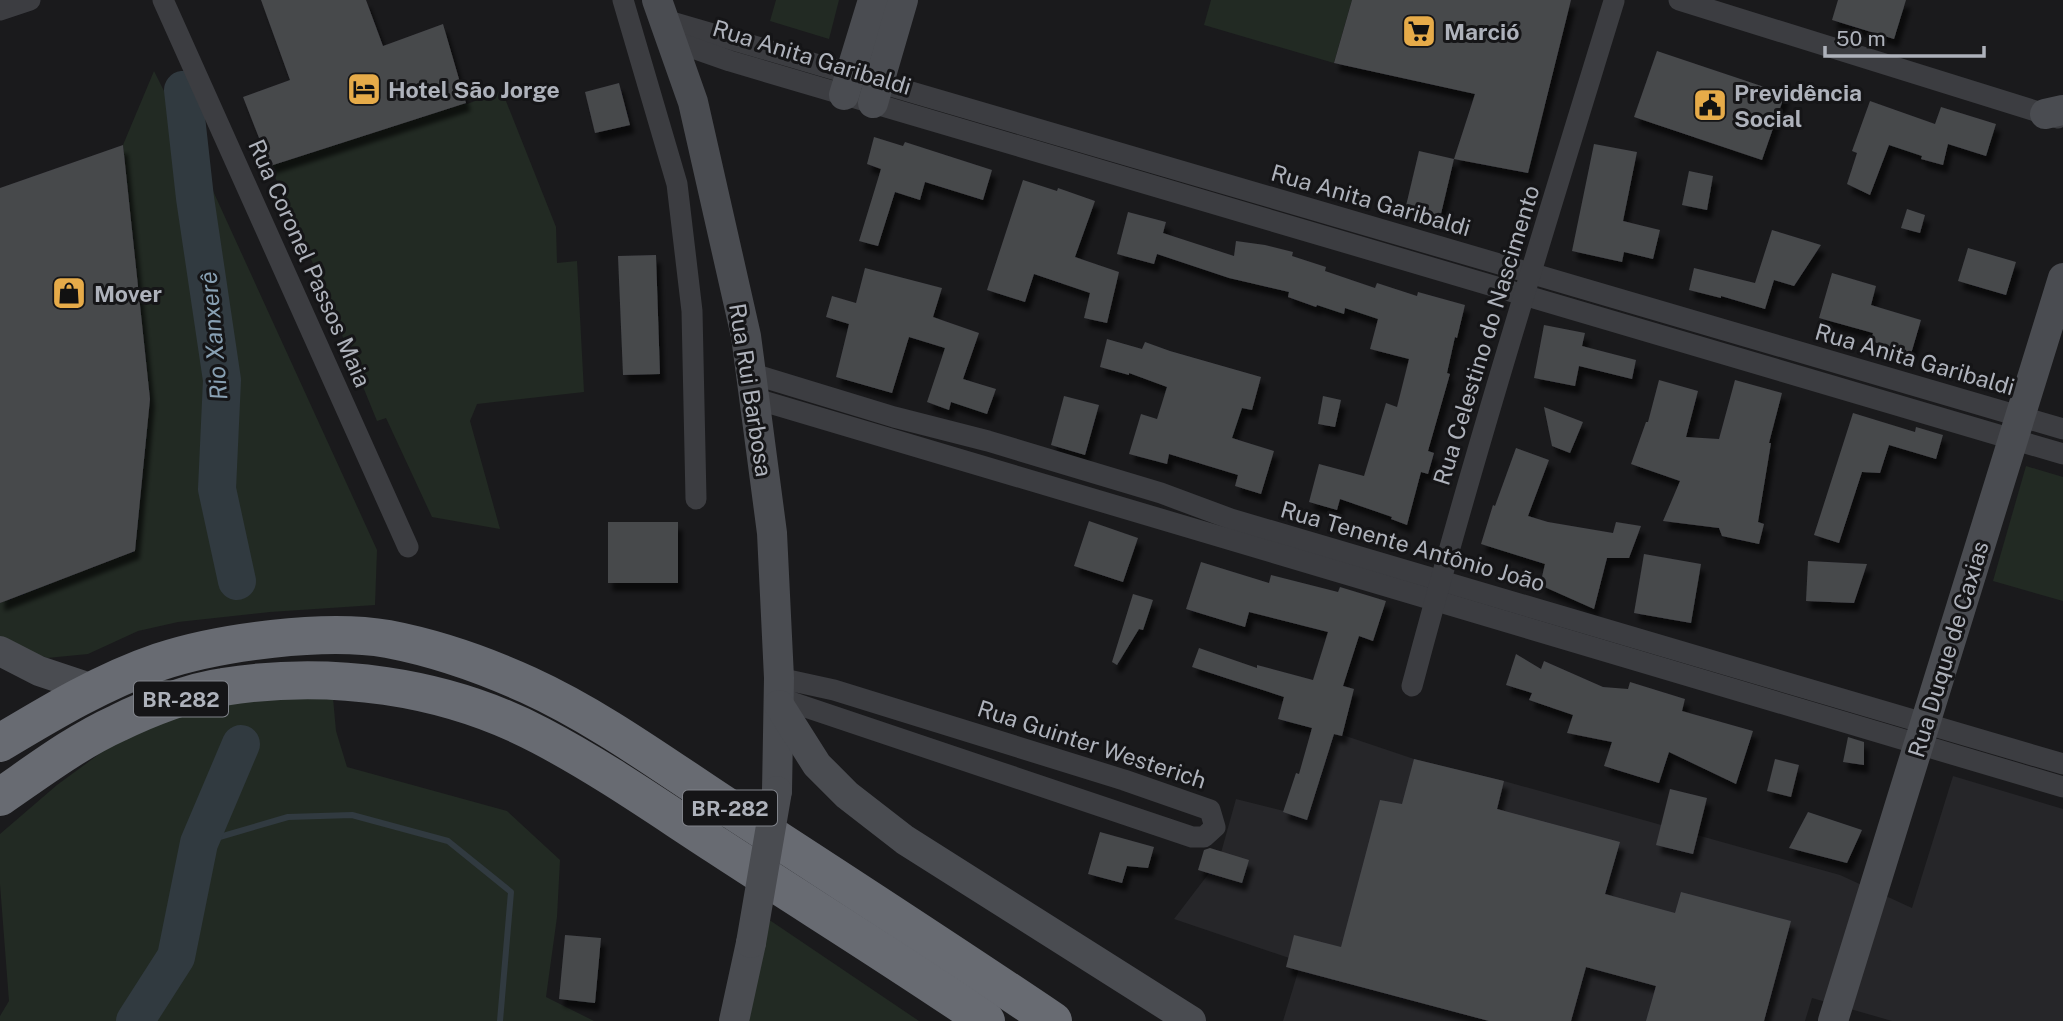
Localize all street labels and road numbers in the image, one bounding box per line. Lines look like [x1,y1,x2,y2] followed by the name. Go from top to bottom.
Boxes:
[709,14,915,100] street label: Rua Anita Garibaldi
[243,135,377,391] street label: Rua Coronel Passos Maia
[1268,159,1474,241] street label: Rua Anita Garibaldi
[1427,182,1545,488] street label: Rua Celestino do Nascimento
[724,301,778,479] street label: Rua Rui Barbosa
[1812,318,2018,400] street label: Rua Anita Garibaldi
[1278,495,1548,597] street label: Rua Tenente Antônio João
[1902,538,1994,760] street label: Rua Duque de Caxias
[134,682,228,716] road number: BR-282
[974,694,1210,794] street label: Rua Guinter Westerich
[683,790,777,826] road number: BR-282

